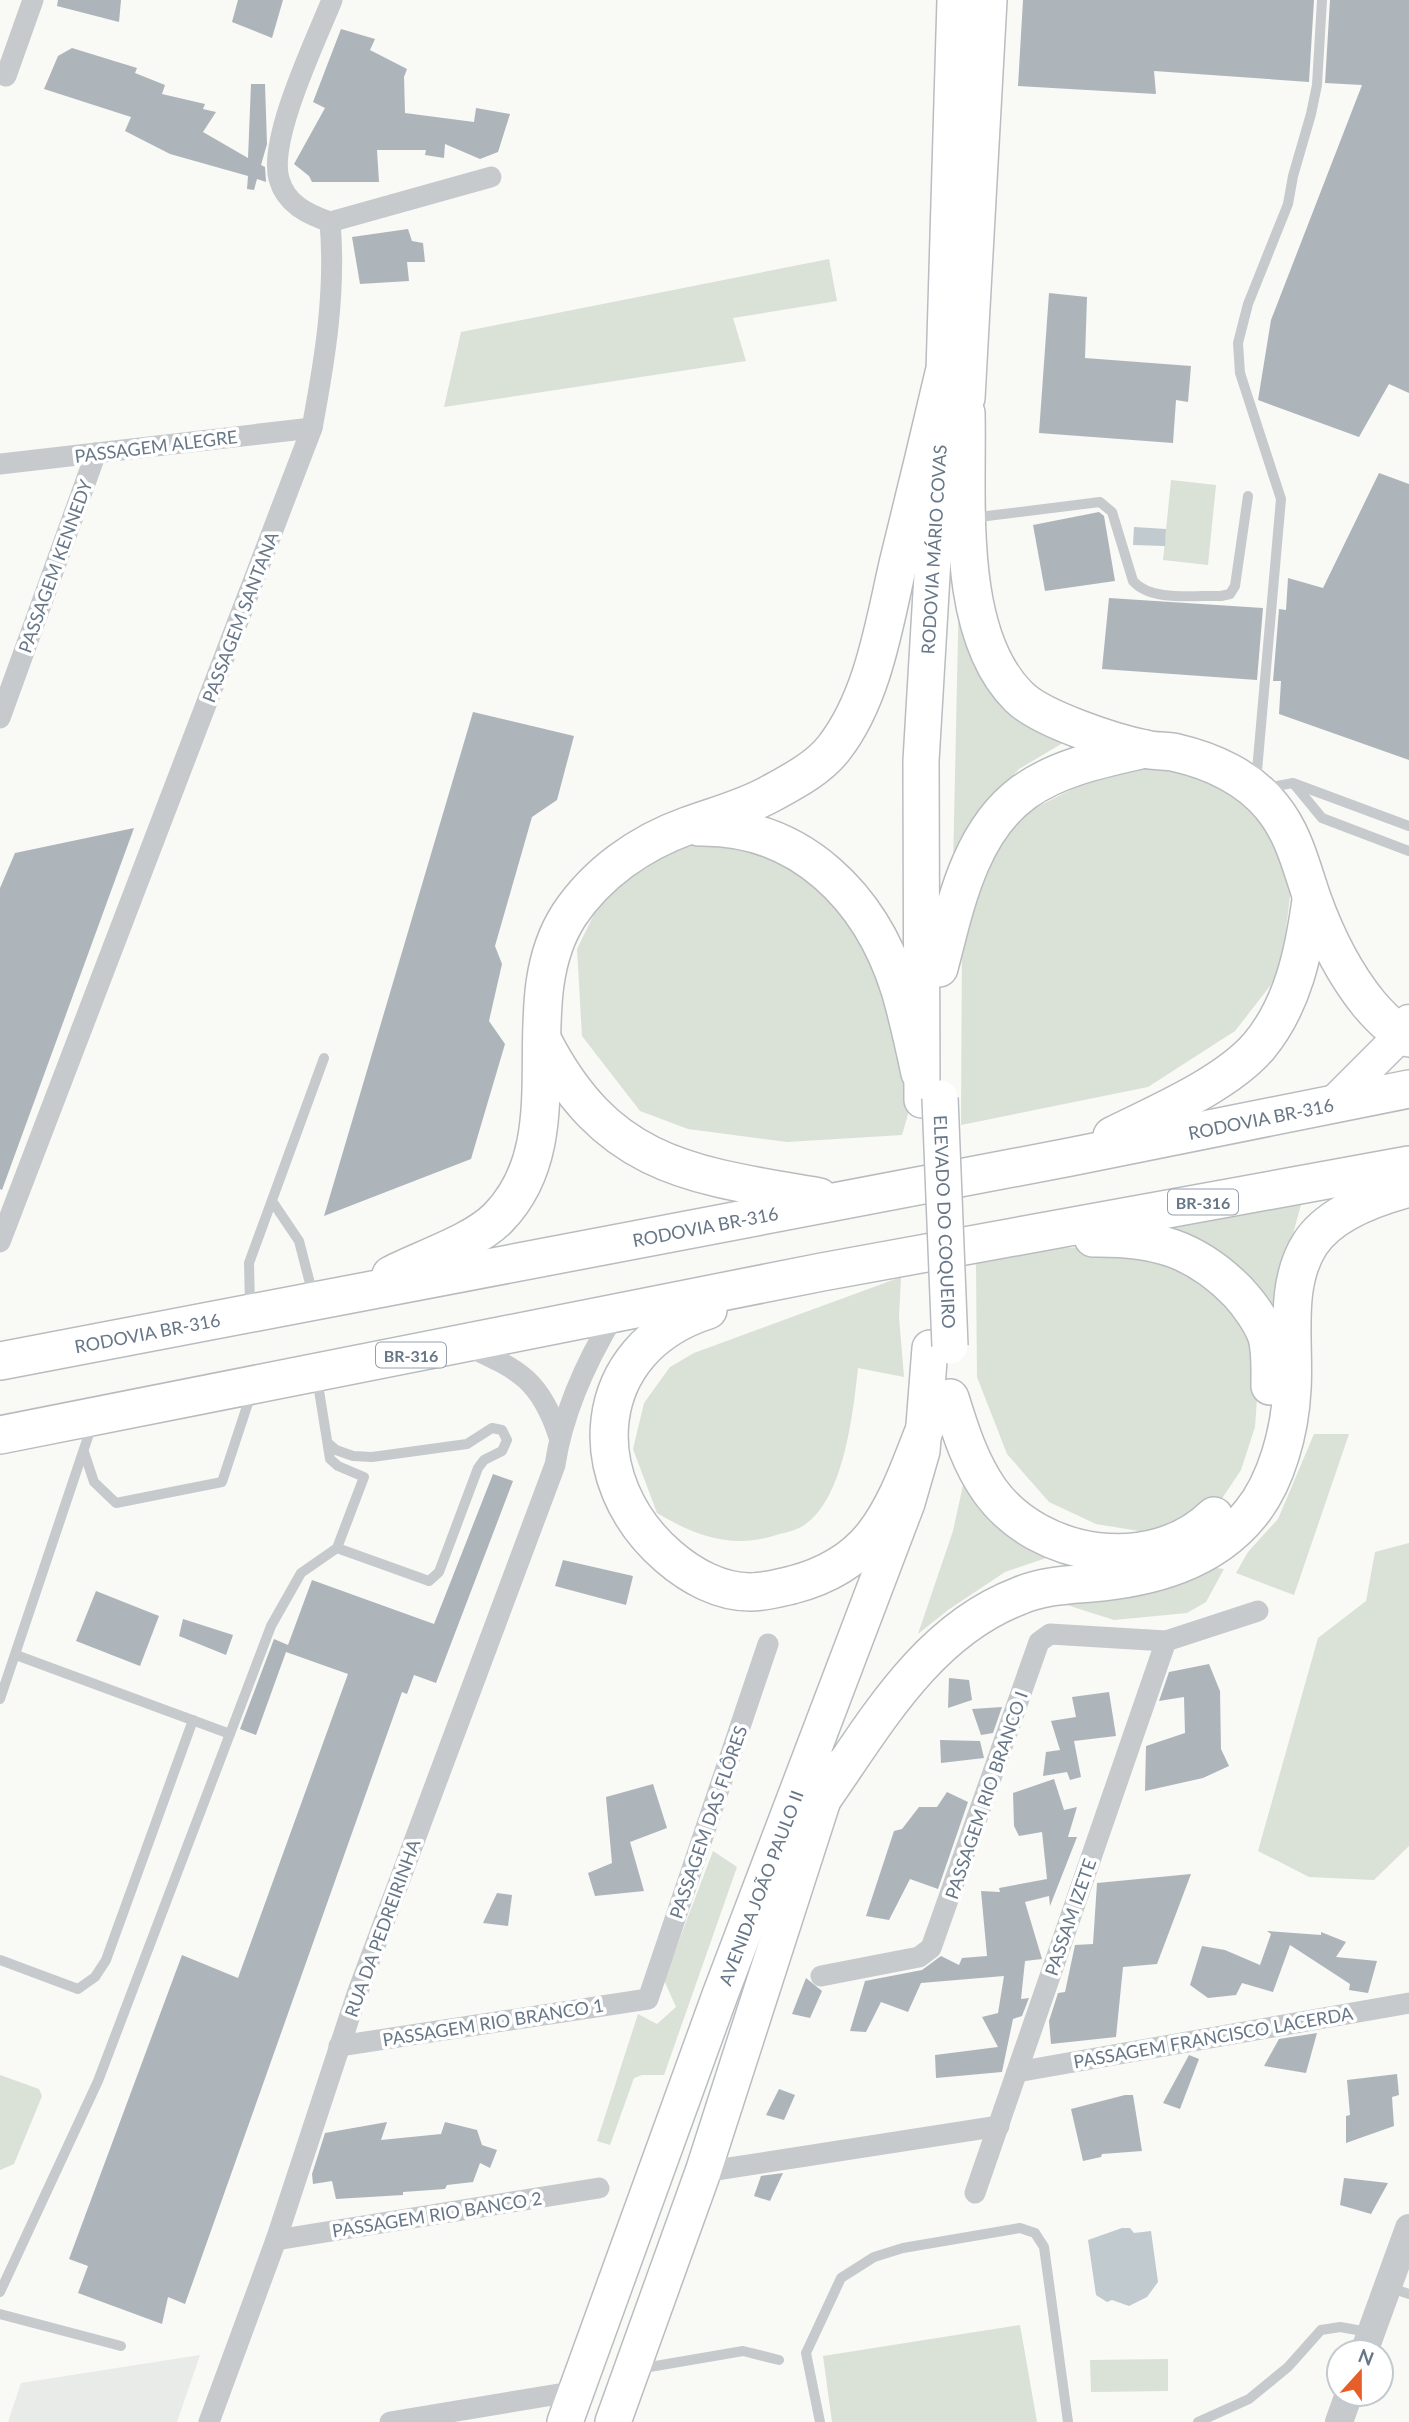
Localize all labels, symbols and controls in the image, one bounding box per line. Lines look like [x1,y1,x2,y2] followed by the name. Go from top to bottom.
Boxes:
[73,425,239,467] street label: PASSAGEM ALEGRE
[916,444,951,655] street label: RODOVIA MÁRIO COVAS
[13,476,97,656] street label: PASSAGEM KENNEDY
[197,528,283,705] street label: PASSAGEM SANTANA
[1186,1093,1336,1144] street label: RODOVIA BR-316
[930,1115,960,1329] street label: ELEVADO DO COQUEIRO
[1168,1190,1238,1214] road number: BR-316
[631,1202,780,1251] street label: RODOVIA BR-316
[73,1308,222,1358] street label: RODOVIA BR-316
[376,1343,446,1368] road number: BR-316
[940,1688,1032,1902] street label: PASSAGEM RIO BRANCO I
[665,1723,751,1921] street label: PASSAGEM DAS FLÔRES
[714,1787,808,1988] street label: AVENIDA JOÃO PAULO II
[340,1835,425,2020] street label: RUA DA PEDREIRINHA
[1040,1856,1100,1978] street label: PASSAM IZETE
[381,1994,605,2050] street label: PASSAGEM RIO BRANCO 1
[1072,2001,1355,2072] street label: PASSAGEM FRANCISCO LACERDA
[331,2187,543,2241] street label: PASSAGEM RIO BANCO 2
[1325,2338,1395,2408] north arrow
[1355,2343,1377,2370] text: N

